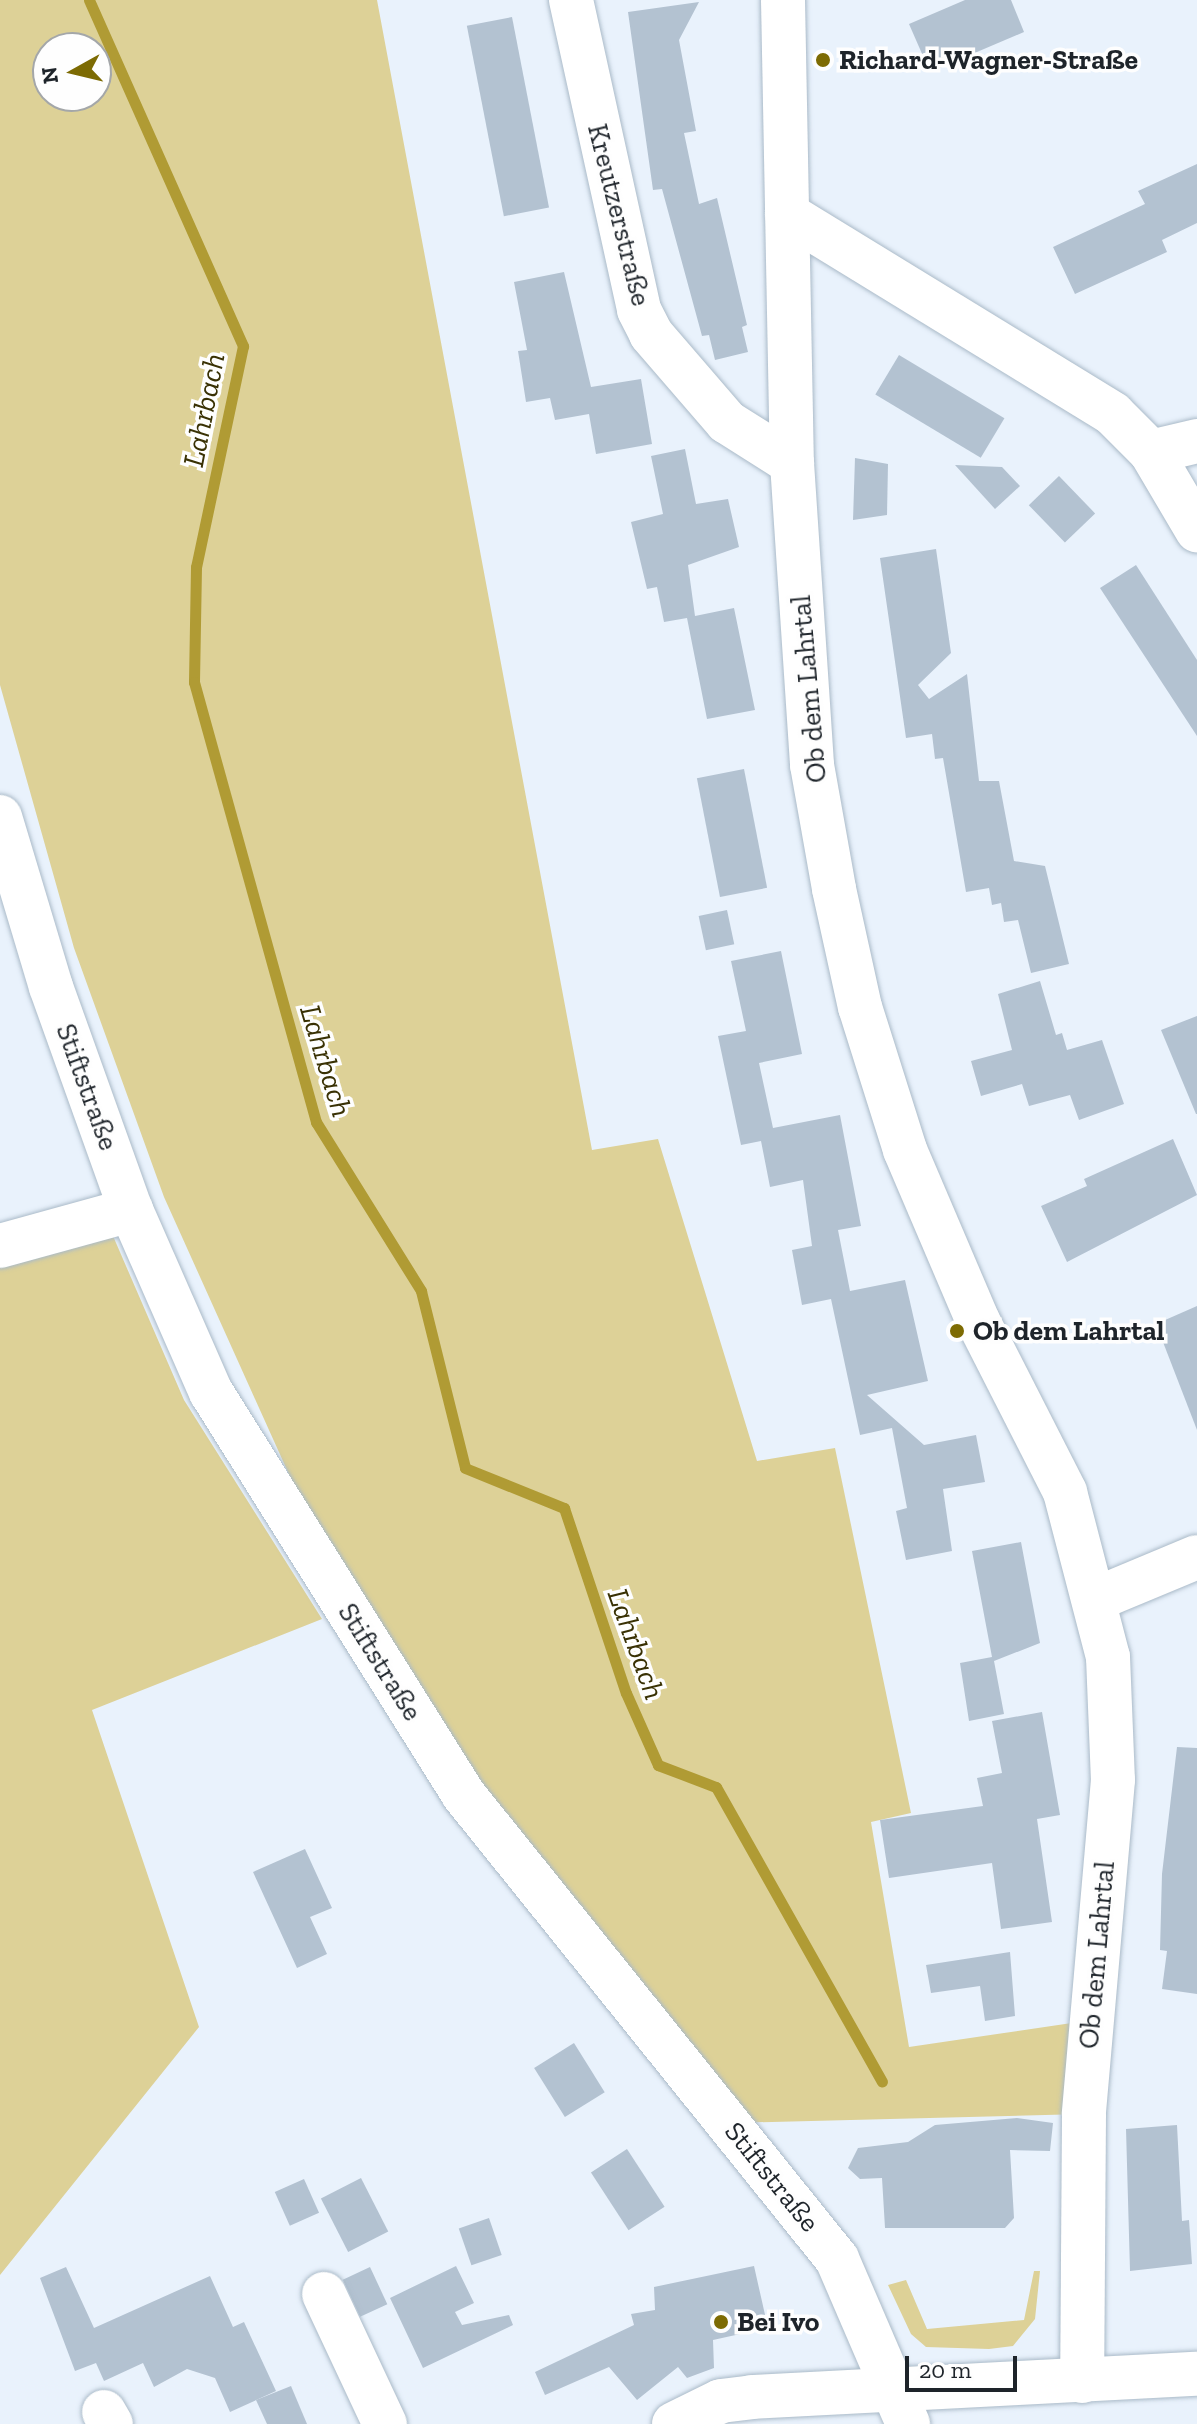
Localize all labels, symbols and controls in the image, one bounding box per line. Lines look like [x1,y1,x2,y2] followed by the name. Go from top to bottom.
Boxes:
[32,32,112,112] north arrow
[839,43,1138,77] place label: Richard-Wagner-Straße
[814,51,832,69] marker: Richard-Wagner-Straße
[35,65,64,85] text: N
[580,121,658,309] street label: Kreutzerstraße
[175,350,233,470] water label: Lahrbach
[784,594,834,784] street label: Ob dem Lahrtal
[292,1001,360,1121] water label: Lahrbach
[49,1019,125,1155] street label: Stiftstraße
[973,1314,1165,1348] place label: Ob dem Lahrtal
[948,1322,966,1340] marker: Ob dem Lahrtal
[599,1584,673,1704] water label: Lahrbach
[331,1597,429,1727] street label: Stiftstraße
[1072,1860,1122,2050] street label: Ob dem Lahrtal
[717,2115,827,2239] street label: Stiftstraße
[737,2305,819,2339] place label: Bei Ivo
[712,2313,730,2331] marker: Bei Ivo
[909,2340,1021,2390] scale bar
[919,2355,971,2384] text: 20 m

